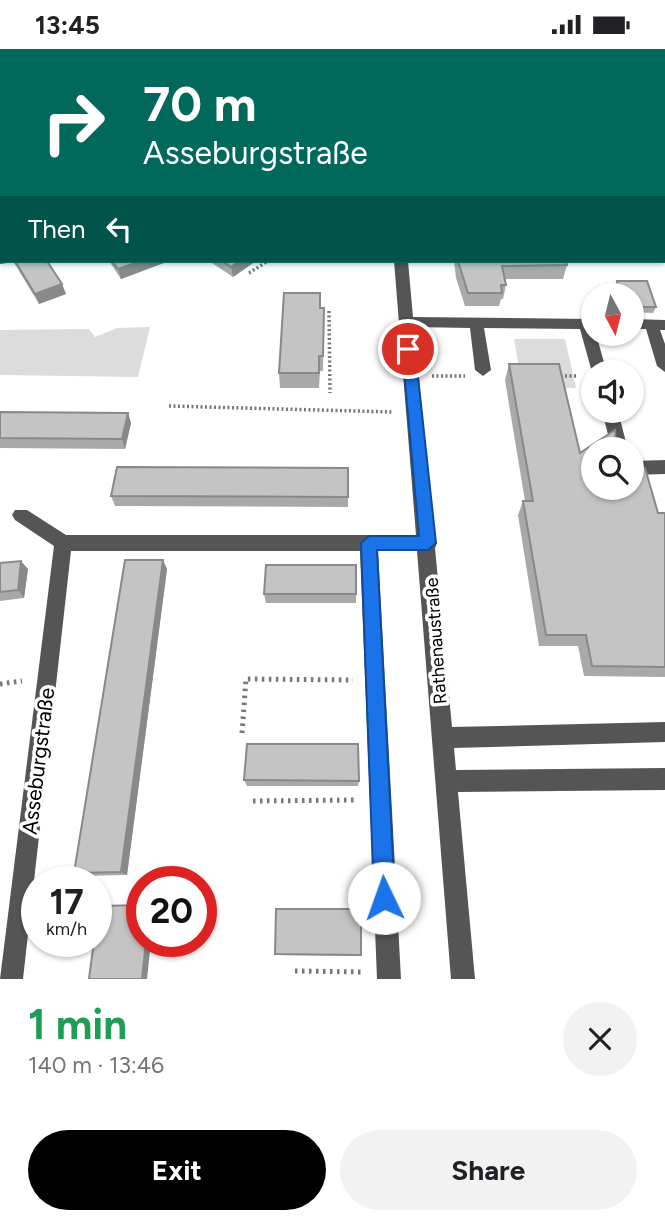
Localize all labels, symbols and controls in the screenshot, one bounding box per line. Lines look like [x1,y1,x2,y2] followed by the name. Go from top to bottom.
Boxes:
[35,9,100,41] text: 13:45
[143,74,256,133] text: 70 m
[28,77,119,168] icon: right
[143,134,368,172] text: Asseburgstraße
[100,210,138,248] icon: left
[28,213,86,245] text: Then
[581,283,644,347] north arrow
[581,283,644,500] map controls
[378,319,438,379] pin
[389,330,427,368] icon: arrive
[581,360,644,423] button: sound
[581,437,644,500] button: search
[421,577,451,705] street label: Rathenaustraße
[17,686,59,836] street label: Asseburgstraße
[347,861,421,935] position arrow
[126,866,217,957] speed limit sign: 20
[49,881,84,923] text: 17
[46,918,87,940] text: km/h
[28,999,127,1050] text: 1 min
[563,1002,637,1076] button: close
[28,1051,164,1079] text: 140 m · 13:46
[28,1130,326,1210] button: Exit
[340,1130,637,1210] button: Share

